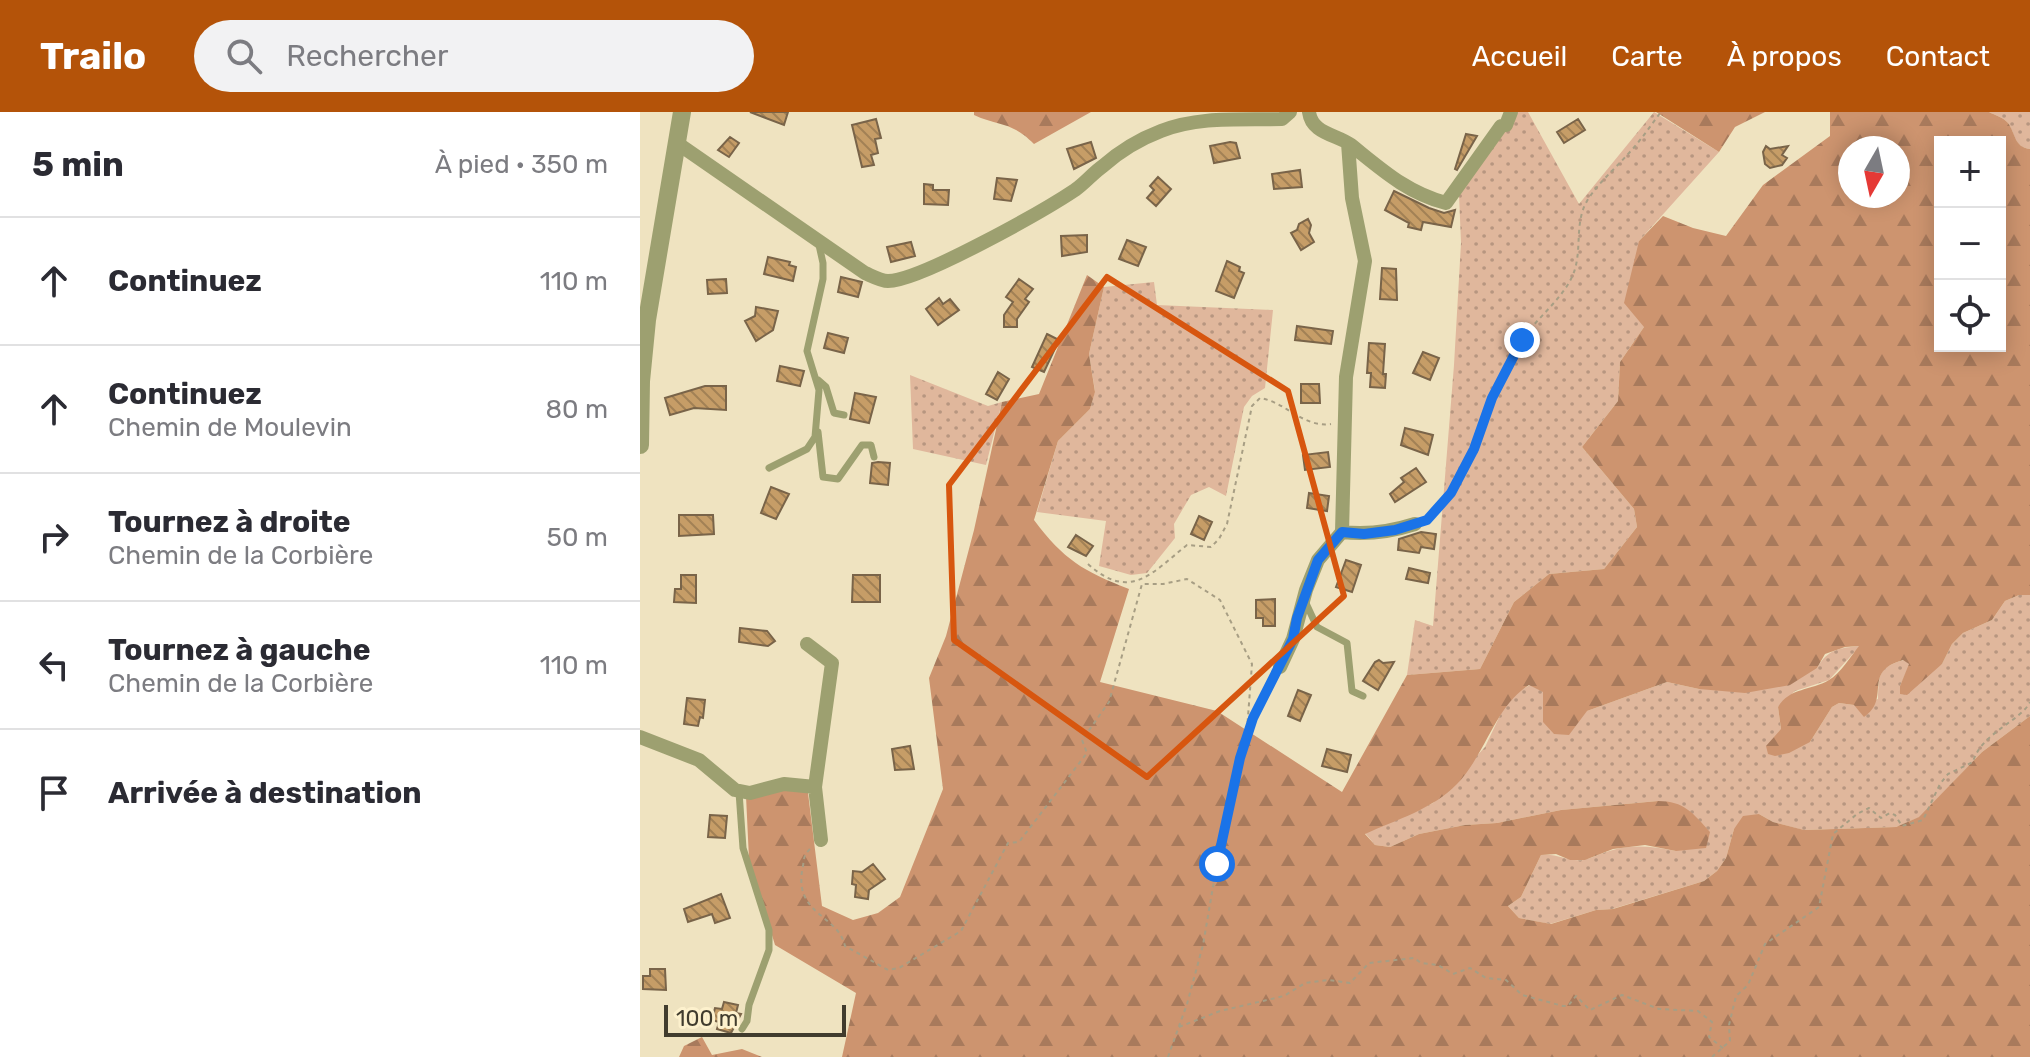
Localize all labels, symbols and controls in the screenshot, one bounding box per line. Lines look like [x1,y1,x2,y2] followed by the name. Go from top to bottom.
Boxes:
[194,20,754,92] search box
[40,33,146,79] text: Trailo
[222,34,266,78] icon: search
[286,38,448,74] text: Rechercher
[1472,40,1567,73] text: Accueil
[1611,40,1683,73] text: Carte
[1727,40,1842,73] text: À propos
[1886,40,1990,73] text: Contact
[1838,136,1910,208] north arrow
[1934,136,2006,352] map controls
[1934,136,2006,208] button: +
[32,144,124,185] text: 5 min
[435,149,608,180] text: À pied · 350 m
[1934,208,2006,280] button: −
[32,259,76,303] icon: ahead
[108,263,262,299] text: Continuez
[540,266,608,297] text: 110 m
[1934,280,2006,352] button: locate
[1504,322,1540,358] route end
[108,376,262,412] text: Continuez
[32,387,76,431] icon: ahead
[545,394,608,425] text: 80 m
[108,412,352,443] text: Chemin de Moulevin
[108,504,351,540] text: Tournez à droite
[32,515,76,559] icon: right
[547,522,608,553] text: 50 m
[108,540,373,571] text: Chemin de la Corbière
[108,632,371,668] text: Tournez à gauche
[32,643,76,687] icon: left
[540,650,608,681] text: 110 m
[108,668,373,699] text: Chemin de la Corbière
[32,771,76,815] icon: arrive
[108,775,422,811] text: Arrivée à destination
[1199,846,1235,882] route start
[664,1001,846,1037] scale bar
[676,1005,738,1032] text: 100 m

